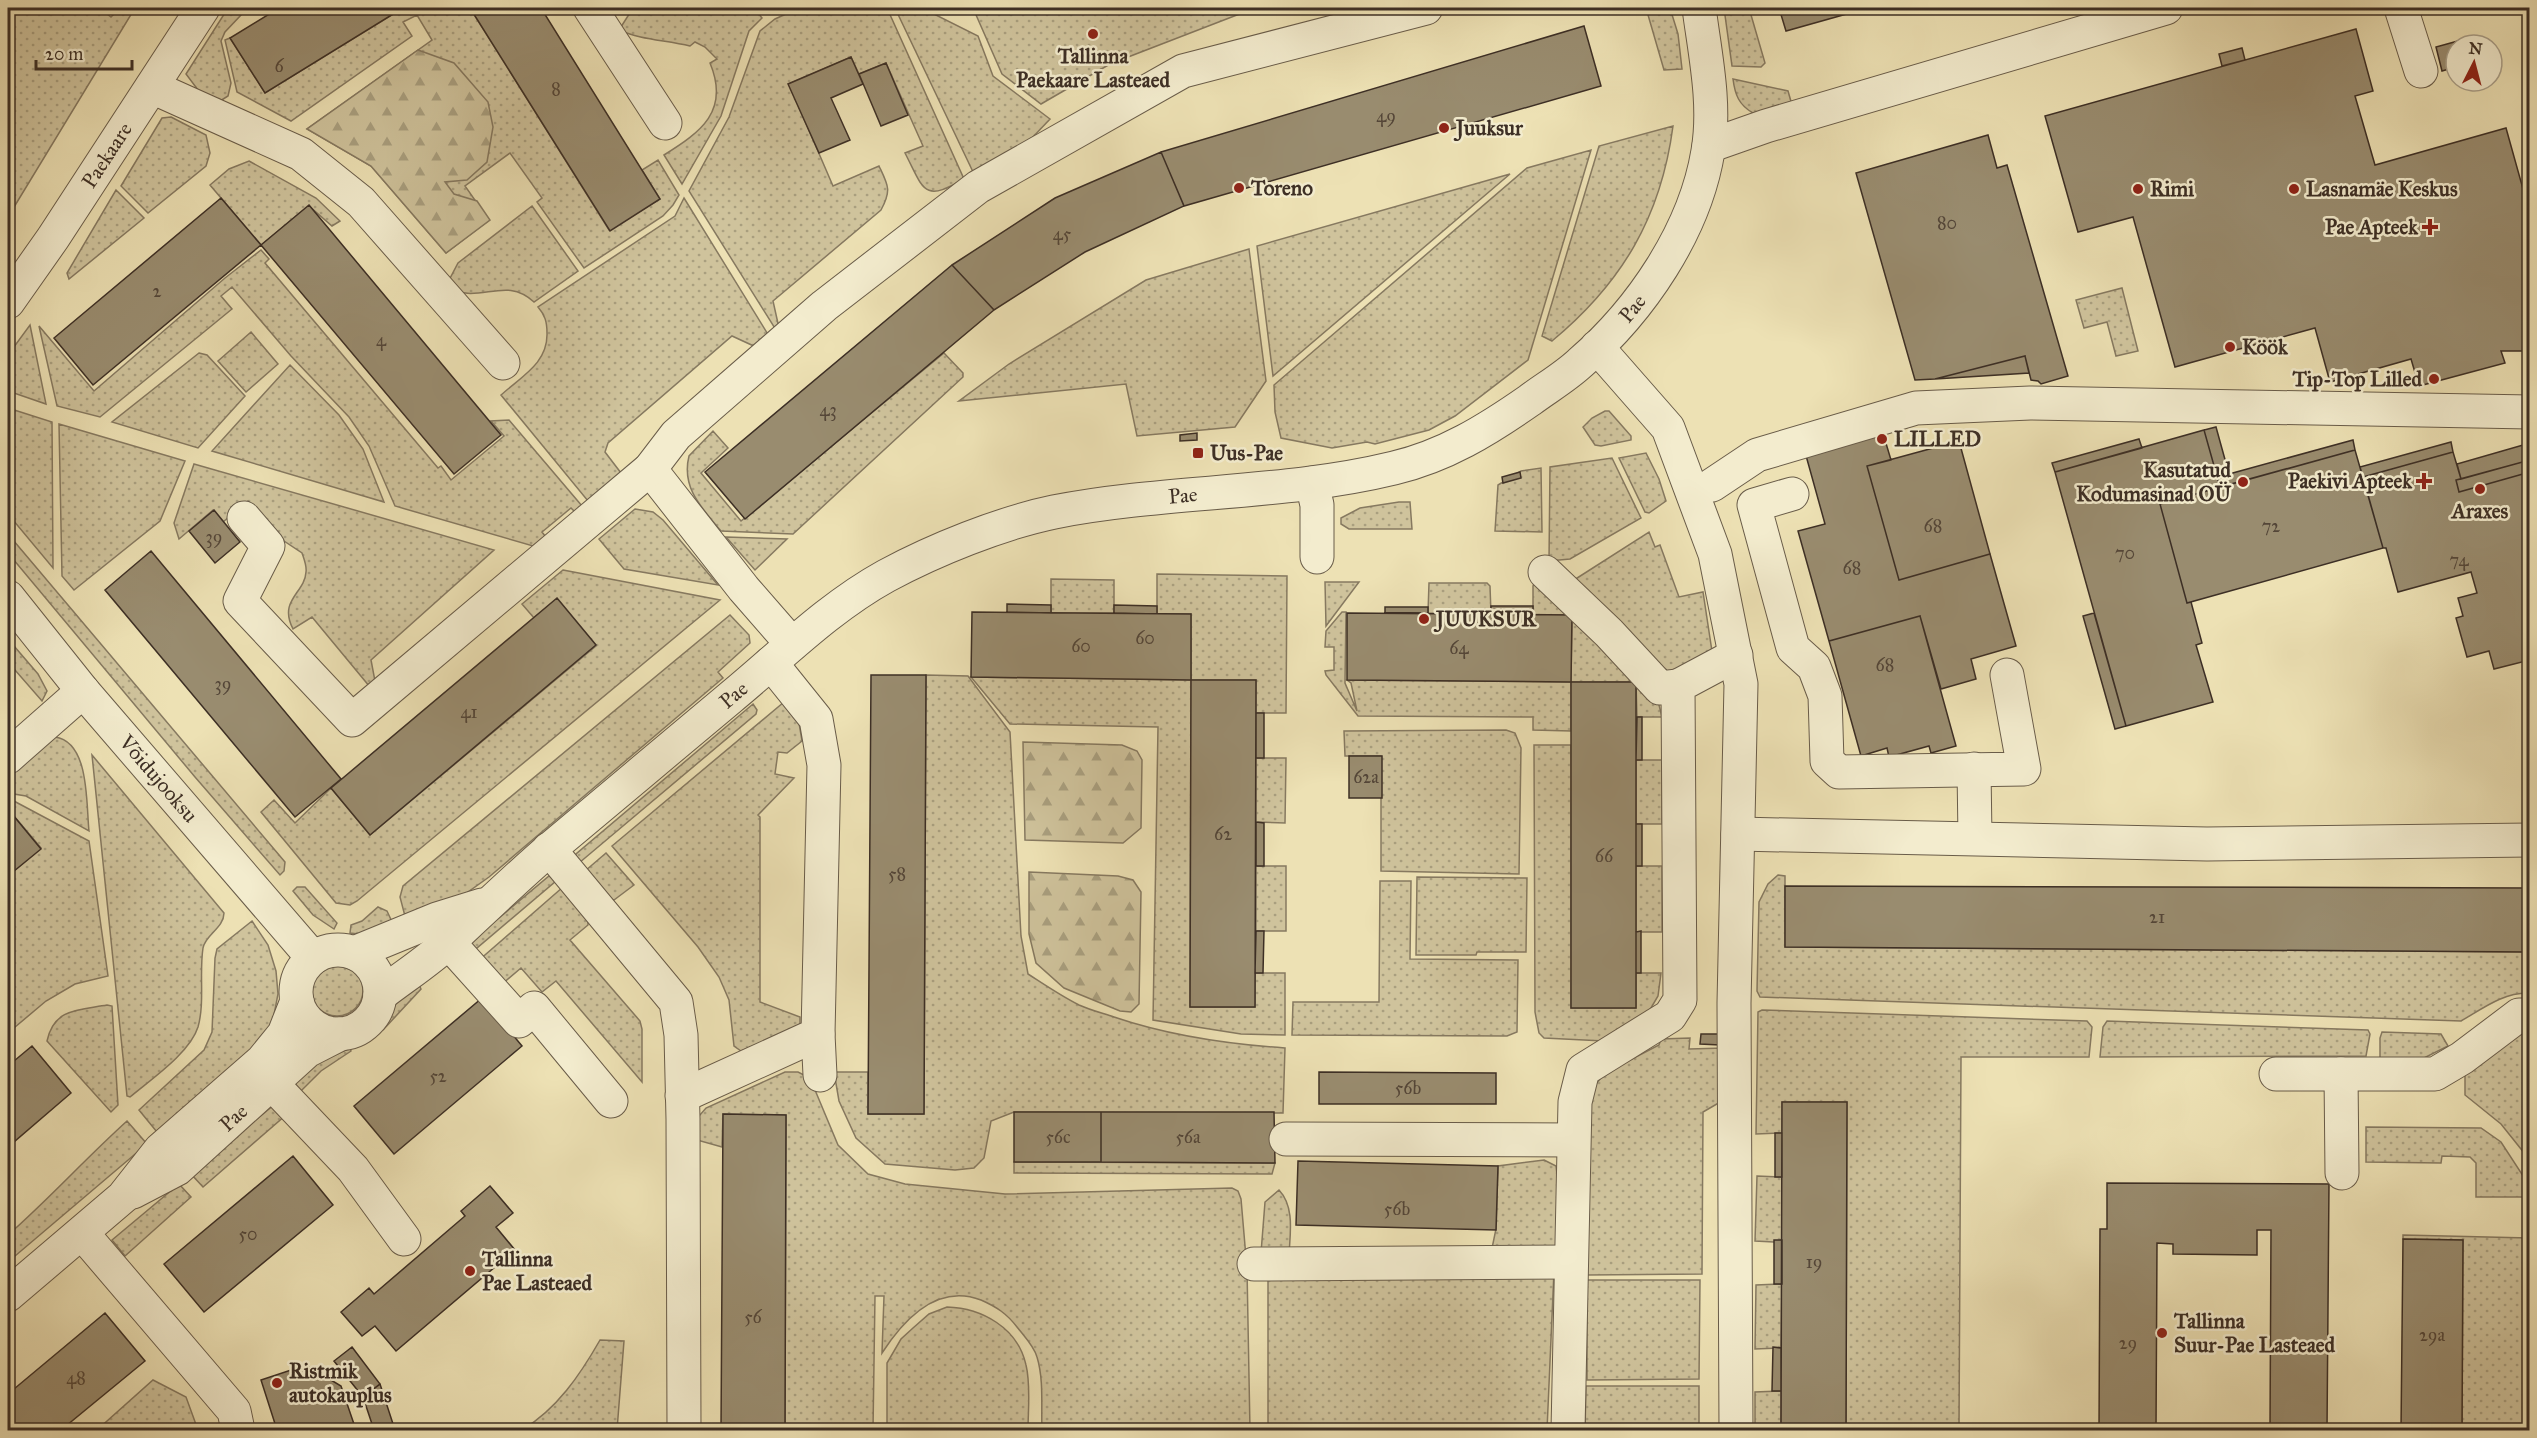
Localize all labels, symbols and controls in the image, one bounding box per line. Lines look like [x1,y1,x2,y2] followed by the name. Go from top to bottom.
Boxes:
[1086,27,1100,41] marker: Tallinna Paekaare Lasteaed
[36,33,132,71] scale bar
[2444,33,2504,93] north arrow
[2468,38,2484,59] text: N
[45,43,83,65] text: 20 m
[1016,43,1170,93] place label: Tallinna Paekaare Lasteaed
[274,55,284,77] house number: 6
[551,78,561,100] house number: 8
[1376,105,1396,127] house number: 49
[1453,115,1524,142] place label: Juuksur
[76,117,138,193] street label: Paekaare
[1437,121,1451,135] marker: Juuksur
[1250,175,1313,201] place label: Toreno
[2150,176,2194,202] place label: Rimi
[2306,176,2458,202] place label: Lasnamäe Keskus
[1232,181,1246,195] marker: Toreno
[2131,182,2145,196] marker: Rimi
[2287,182,2301,196] marker: Lasnamäe Keskus
[1937,212,1957,234] house number: 80
[2325,214,2419,240] place label: Pae Apteek
[2423,220,2437,234] marker: Pae Apteek
[1053,223,1072,245] house number: 45
[153,280,162,302] house number: 2
[1613,289,1652,328] street label: Pae
[376,329,387,351] house number: 4
[2242,334,2289,360] place label: Köök
[2223,340,2237,354] marker: Köök
[2291,366,2422,392] place label: Tip-Top Lilled
[2427,372,2441,386] marker: Tip-Top Lilled
[819,399,837,421] house number: 43
[1894,426,1981,452] place label: LILLED
[1875,432,1889,446] marker: LILLED
[1210,440,1283,466] place label: Uus-Pae
[1191,446,1205,460] marker: Uus-Pae
[2076,457,2231,507] place label: Kasutatud Kodumasinad OÜ
[2288,468,2413,494] place label: Paekivi Apteek
[2417,474,2431,488] marker: Paekivi Apteek
[2236,475,2250,489] marker: Kasutatud Kodumasinad OÜ
[1167,481,1199,510] street label: Pae
[2473,482,2487,496] marker: Araxes
[2450,498,2509,524] place label: Araxes
[1924,515,1942,537] house number: 68
[2262,515,2280,537] house number: 72
[206,526,222,548] house number: 39
[2115,542,2135,564] house number: 70
[2449,549,2470,571] house number: 74
[1843,557,1861,579] house number: 68
[1433,606,1537,633] place label: JUUKSUR
[1417,612,1431,626] marker: JUUKSUR
[1135,627,1155,649] house number: 60
[1071,635,1091,657] house number: 60
[1449,637,1470,659] house number: 64
[1876,654,1894,676] house number: 68
[215,673,231,695] house number: 39
[714,676,753,714] street label: Pae
[460,701,478,723] house number: 41
[113,729,203,828] street label: Võidujooksu
[1353,766,1379,788] house number: 62a
[1214,823,1232,845] house number: 62
[1595,845,1614,867] house number: 66
[888,863,906,885] house number: 58
[2149,906,2165,928] house number: 21
[429,1065,447,1087] house number: 52
[1395,1077,1421,1099] house number: 56b
[214,1098,253,1137] street label: Pae
[1045,1126,1071,1148] house number: 56c
[1175,1126,1201,1148] house number: 56a
[1384,1198,1410,1220] house number: 56b
[239,1223,257,1245] house number: 50
[481,1246,593,1296] place label: Tallinna Pae Lasteaed
[1806,1251,1822,1273] house number: 19
[463,1264,477,1278] marker: Tallinna Pae Lasteaed
[744,1306,763,1328] house number: 56
[2173,1308,2336,1358] place label: Tallinna Suur-Pae Lasteaed
[2419,1324,2445,1346] house number: 29a
[2155,1326,2169,1340] marker: Tallinna Suur-Pae Lasteaed
[2119,1332,2137,1354] house number: 29
[289,1358,392,1408] place label: Ristmik autokauplus
[66,1367,86,1389] house number: 48
[270,1376,284,1390] marker: Ristmik autokauplus

